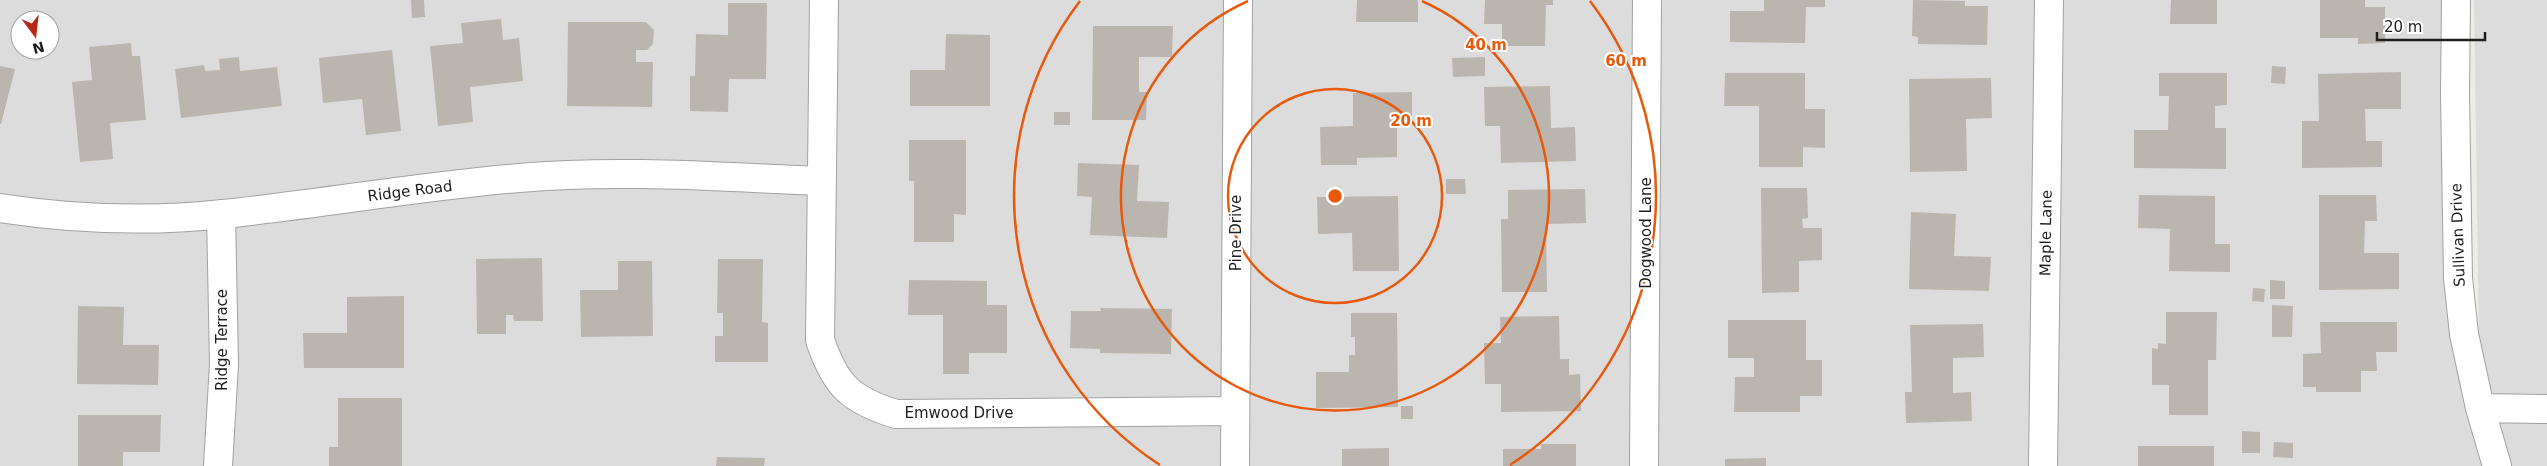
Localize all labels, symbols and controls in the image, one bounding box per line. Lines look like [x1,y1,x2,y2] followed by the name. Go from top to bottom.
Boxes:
[10,10,60,60] north arrow
[2377,10,2484,42] scale bar
[2384,18,2422,36] text: 20 m
[1465,36,1507,54] text: 40 m
[31,38,46,57] text: N
[1605,52,1647,70] text: 60 m
[1390,112,1432,130] text: 20 m
[367,177,453,205] street label: Ridge Road
[1637,177,1655,289] street label: Dogwood Lane
[2447,183,2469,287] street label: Sullivan Drive
[1326,187,1344,205] centre of rings
[2036,190,2056,276] street label: Maple Lane
[1227,195,1245,271] street label: Pine Drive
[213,289,231,391] street label: Ridge Terrace
[905,404,1014,422] street label: Emwood Drive

